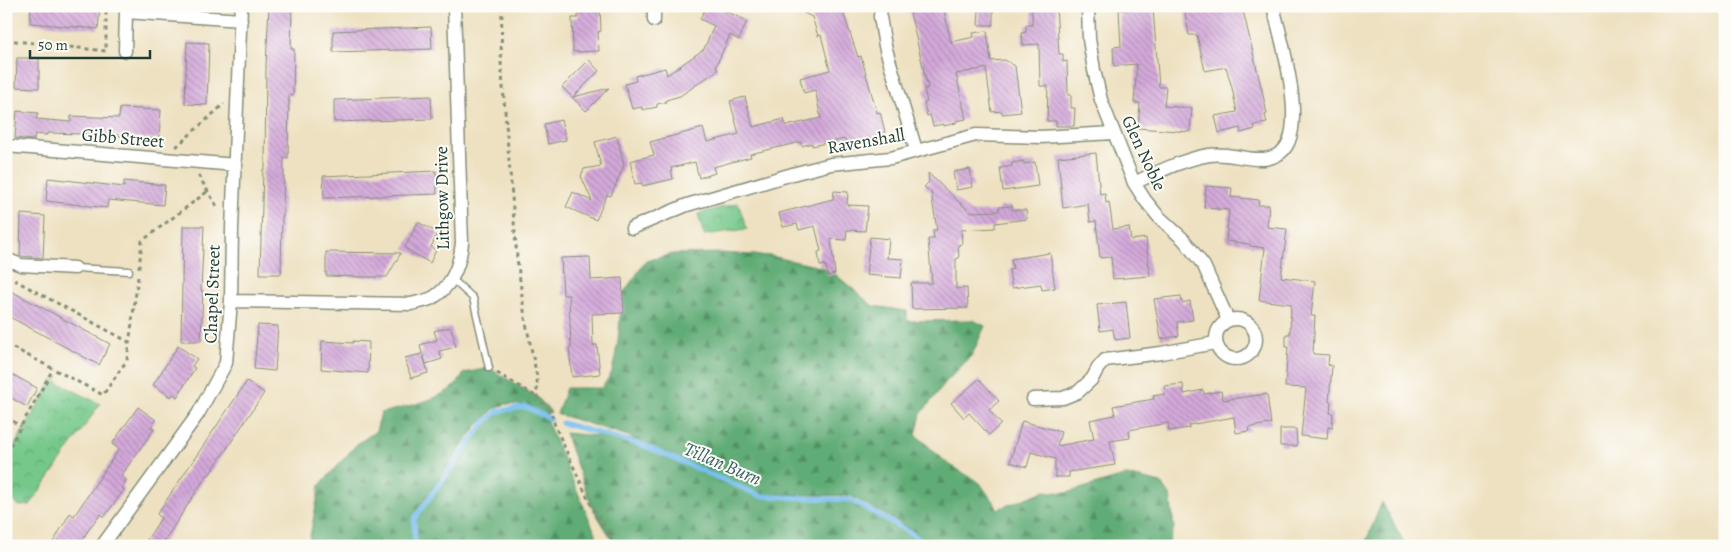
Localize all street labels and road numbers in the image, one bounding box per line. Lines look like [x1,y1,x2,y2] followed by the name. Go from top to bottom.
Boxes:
[1116,111,1172,195] street label: Glen Noble
[81,122,165,154] street label: Gibb Street
[825,122,907,160] street label: Ravenshall
[429,146,455,250] street label: Lithgow Drive
[198,244,226,344] street label: Chapel Street

